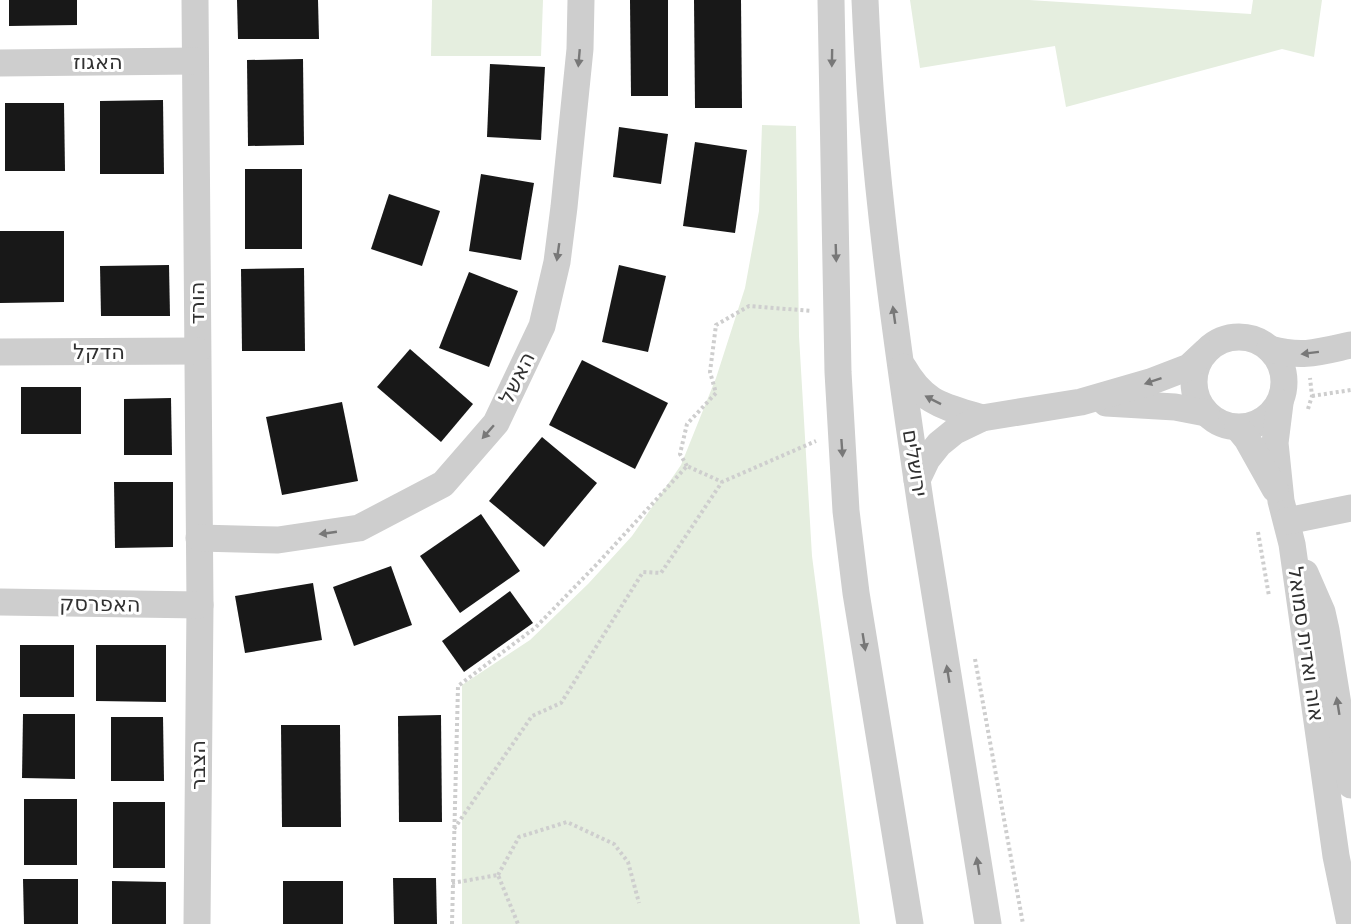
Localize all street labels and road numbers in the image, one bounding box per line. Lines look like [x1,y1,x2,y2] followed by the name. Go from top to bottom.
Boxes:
[73,50,123,74] street label: האגוז
[185,282,209,324] street label: הורד
[73,340,125,364] street label: הדקל
[494,348,540,408] street label: האשל
[898,428,932,498] street label: ירושלים
[1283,565,1329,723] street label: אוה ואדית סמואל
[59,591,141,617] street label: האפרסק
[186,740,210,790] street label: הצבר

